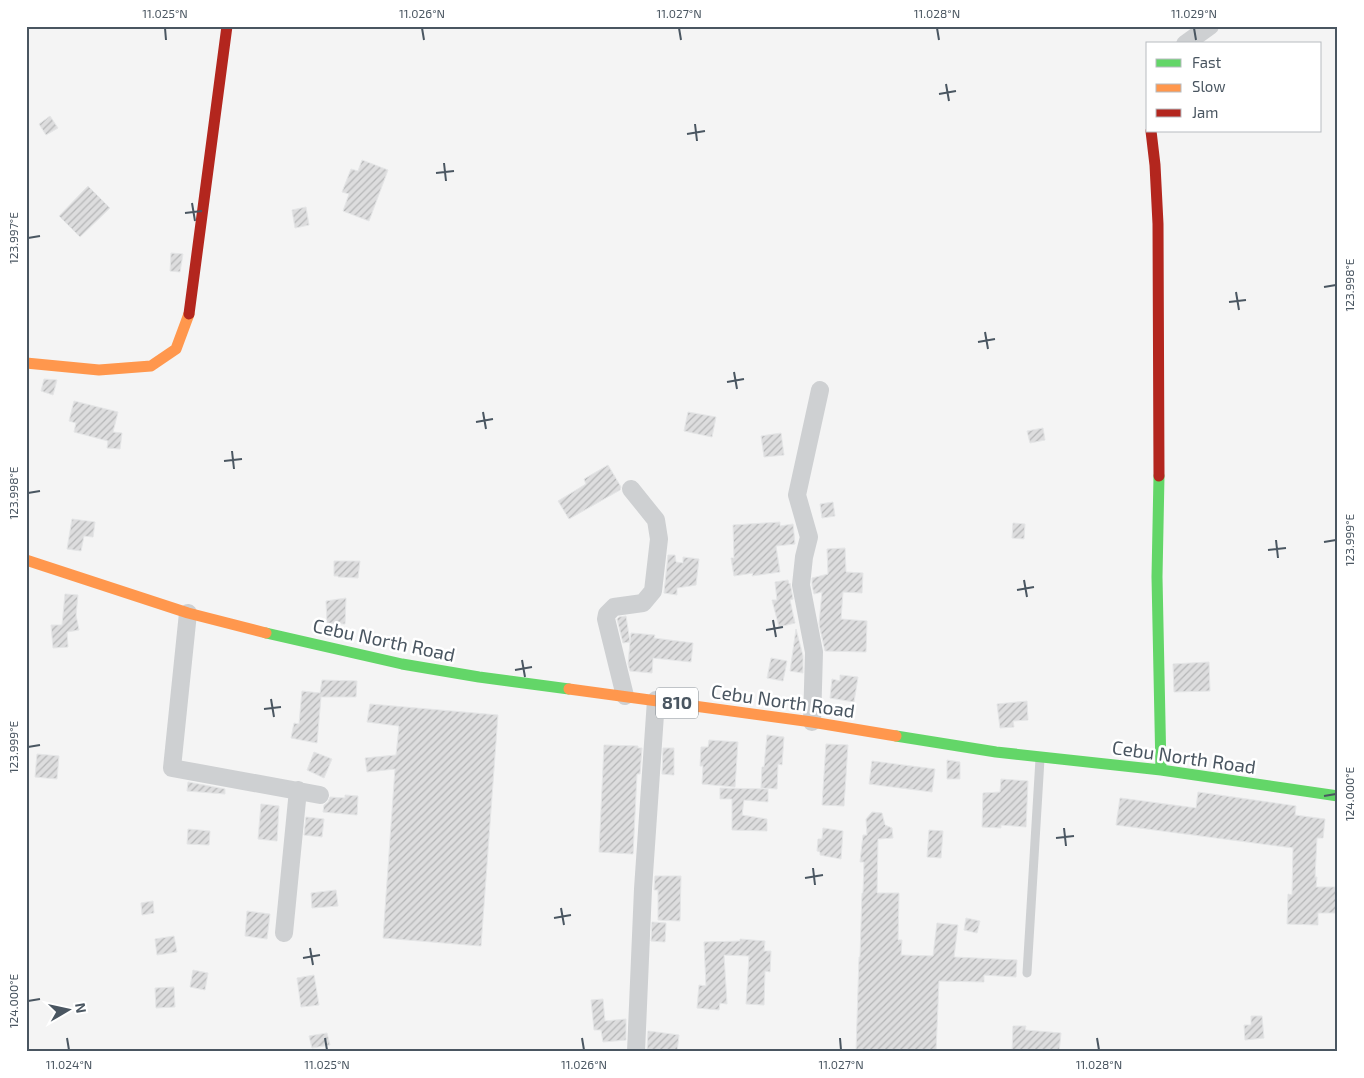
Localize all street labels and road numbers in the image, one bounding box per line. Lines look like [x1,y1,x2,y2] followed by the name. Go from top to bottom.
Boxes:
[311,613,457,666] street label: Cebu North Road
[710,679,856,722] street label: Cebu North Road
[656,688,698,718] road number: 810
[1111,735,1257,778] street label: Cebu North Road

